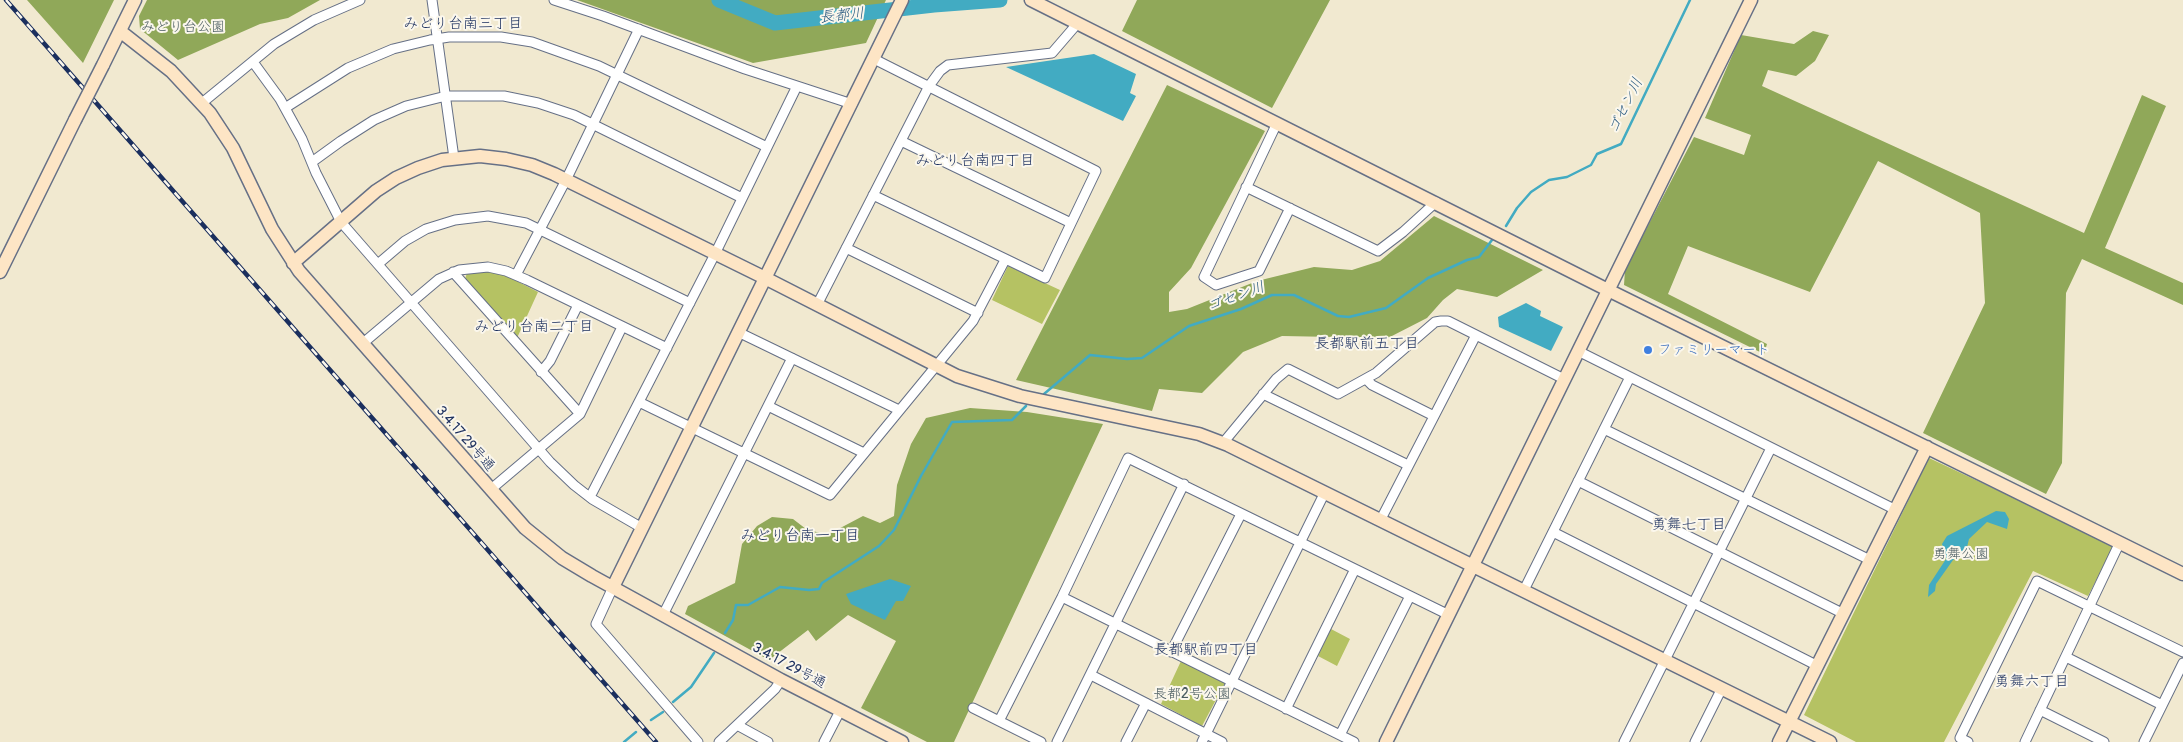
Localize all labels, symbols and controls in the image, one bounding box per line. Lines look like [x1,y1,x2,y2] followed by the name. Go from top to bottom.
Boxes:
[819,5,865,27] water label: 長都川
[403,15,523,33] district label: みどり台南三丁目
[141,19,225,35] park label: みどり台公園
[1605,75,1647,137] water label: ゴセン川
[915,152,1035,170] district label: みどり台南四丁目
[1205,278,1267,316] water label: ゴセン川
[474,318,594,336] district label: みどり台南二丁目
[1315,335,1419,353] district label: 長都駅前五丁目
[1658,342,1770,358] place label: ファミリーマート
[1642,344,1654,356] marker: ファミリーマート
[432,403,498,475] street label: 3.4.17 29号通
[1652,516,1726,534] district label: 勇舞七丁目
[740,527,860,545] district label: みどり台南一丁目
[1933,546,1989,562] park label: 勇舞公園
[749,640,829,692] street label: 3.4.17 29号通
[1154,641,1258,659] district label: 長都駅前四丁目
[1995,673,2069,691] district label: 勇舞六丁目
[1153,686,1231,702] park label: 長都2号公園

